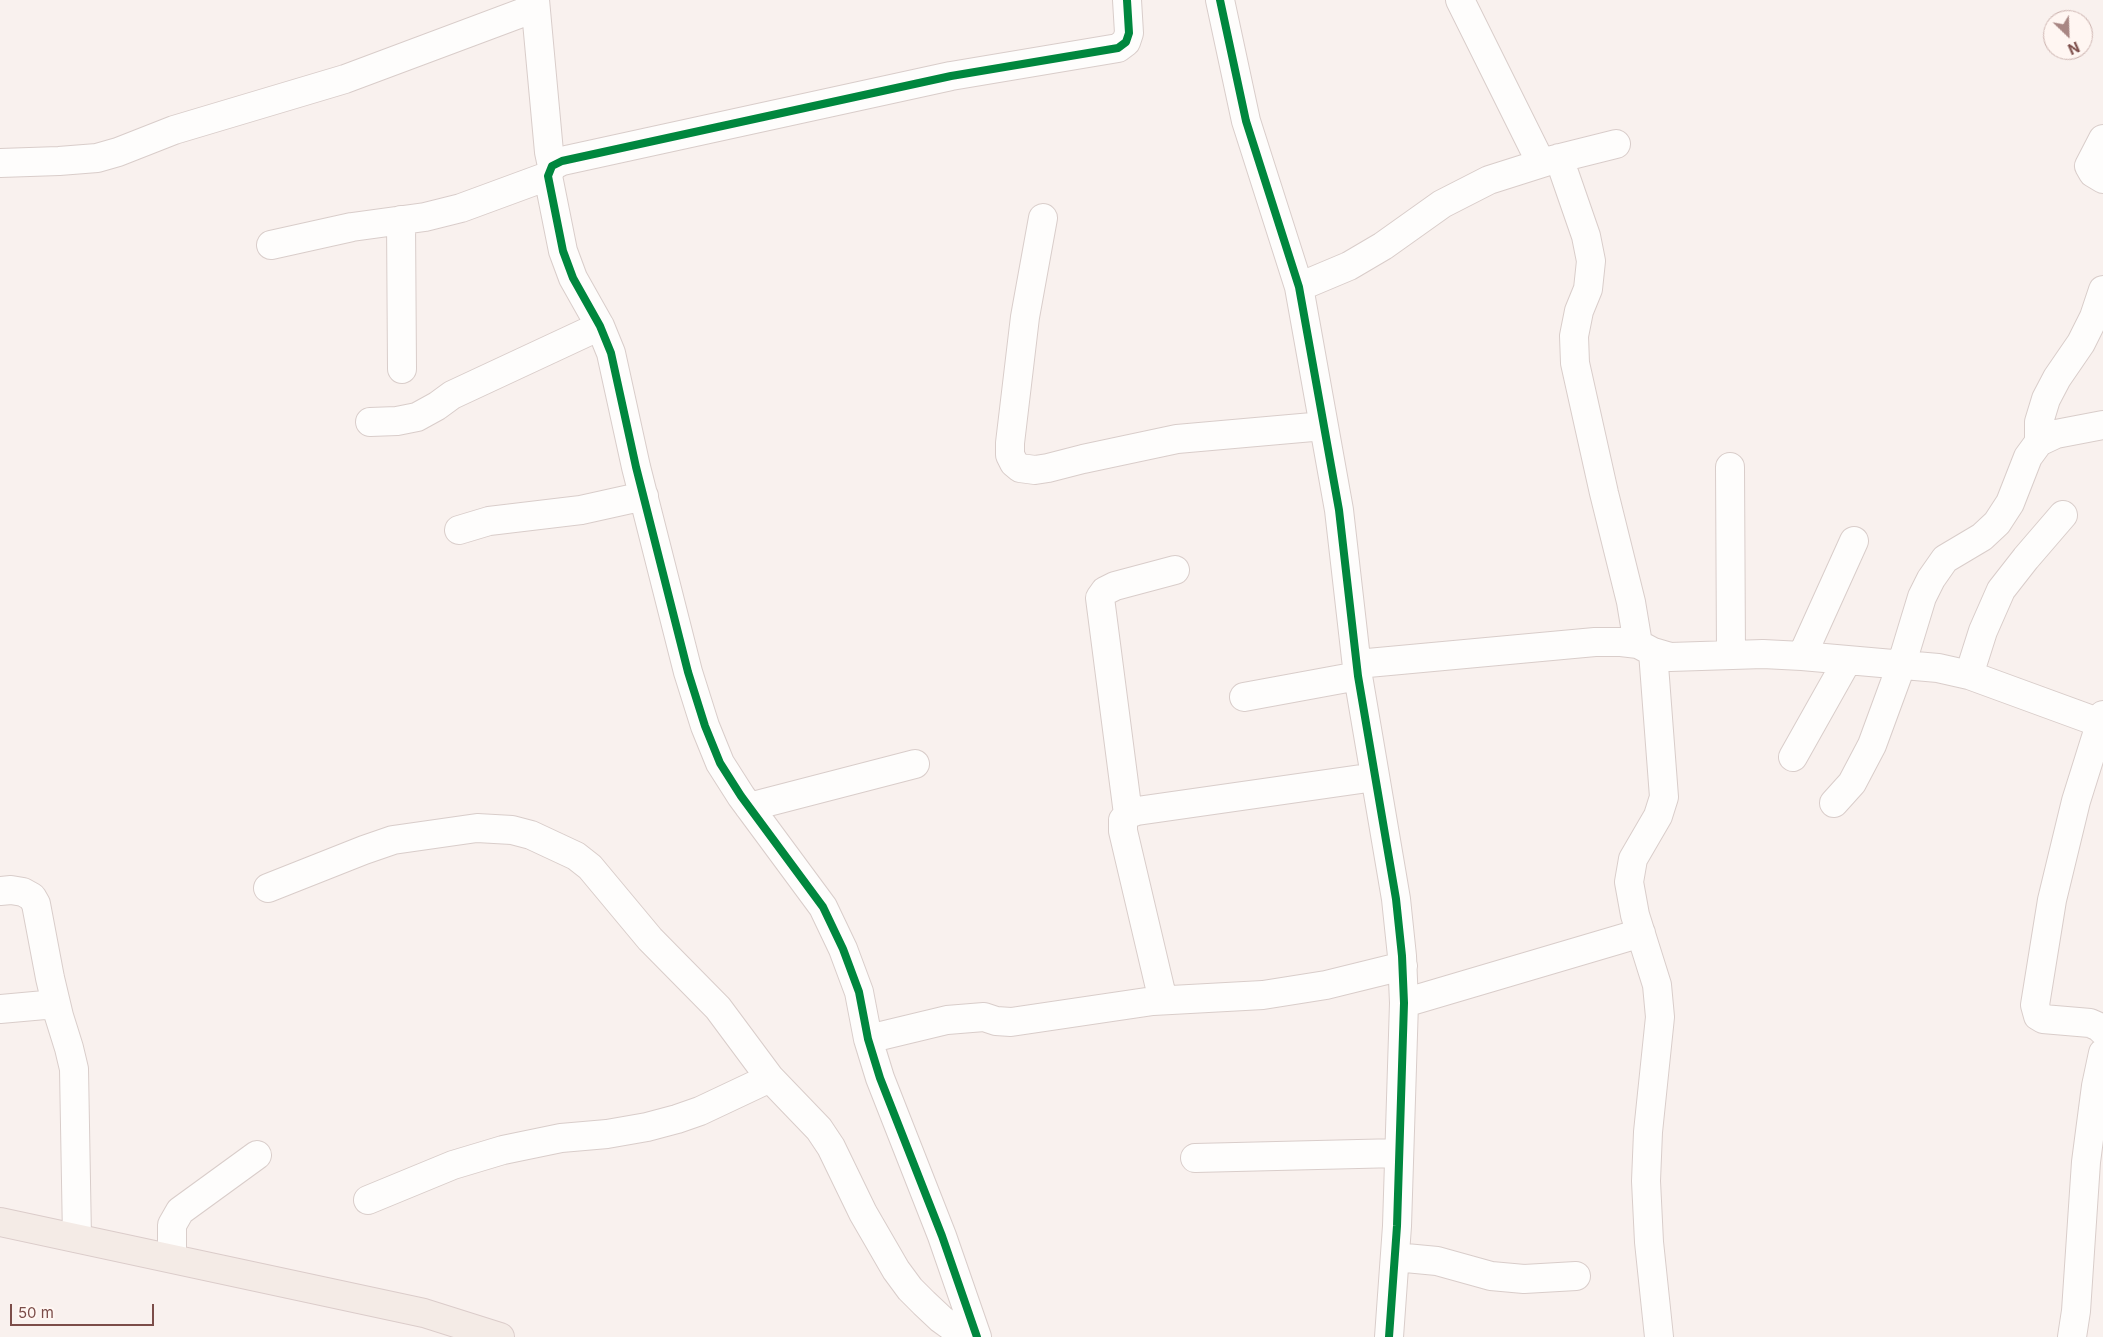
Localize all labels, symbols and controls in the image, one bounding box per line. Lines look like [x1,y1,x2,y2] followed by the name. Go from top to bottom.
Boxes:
[2043,10,2093,60] north arrow
[2066,38,2082,58] text: N
[12,1294,156,1326] scale bar
[18,1303,54,1322] text: 50 m

